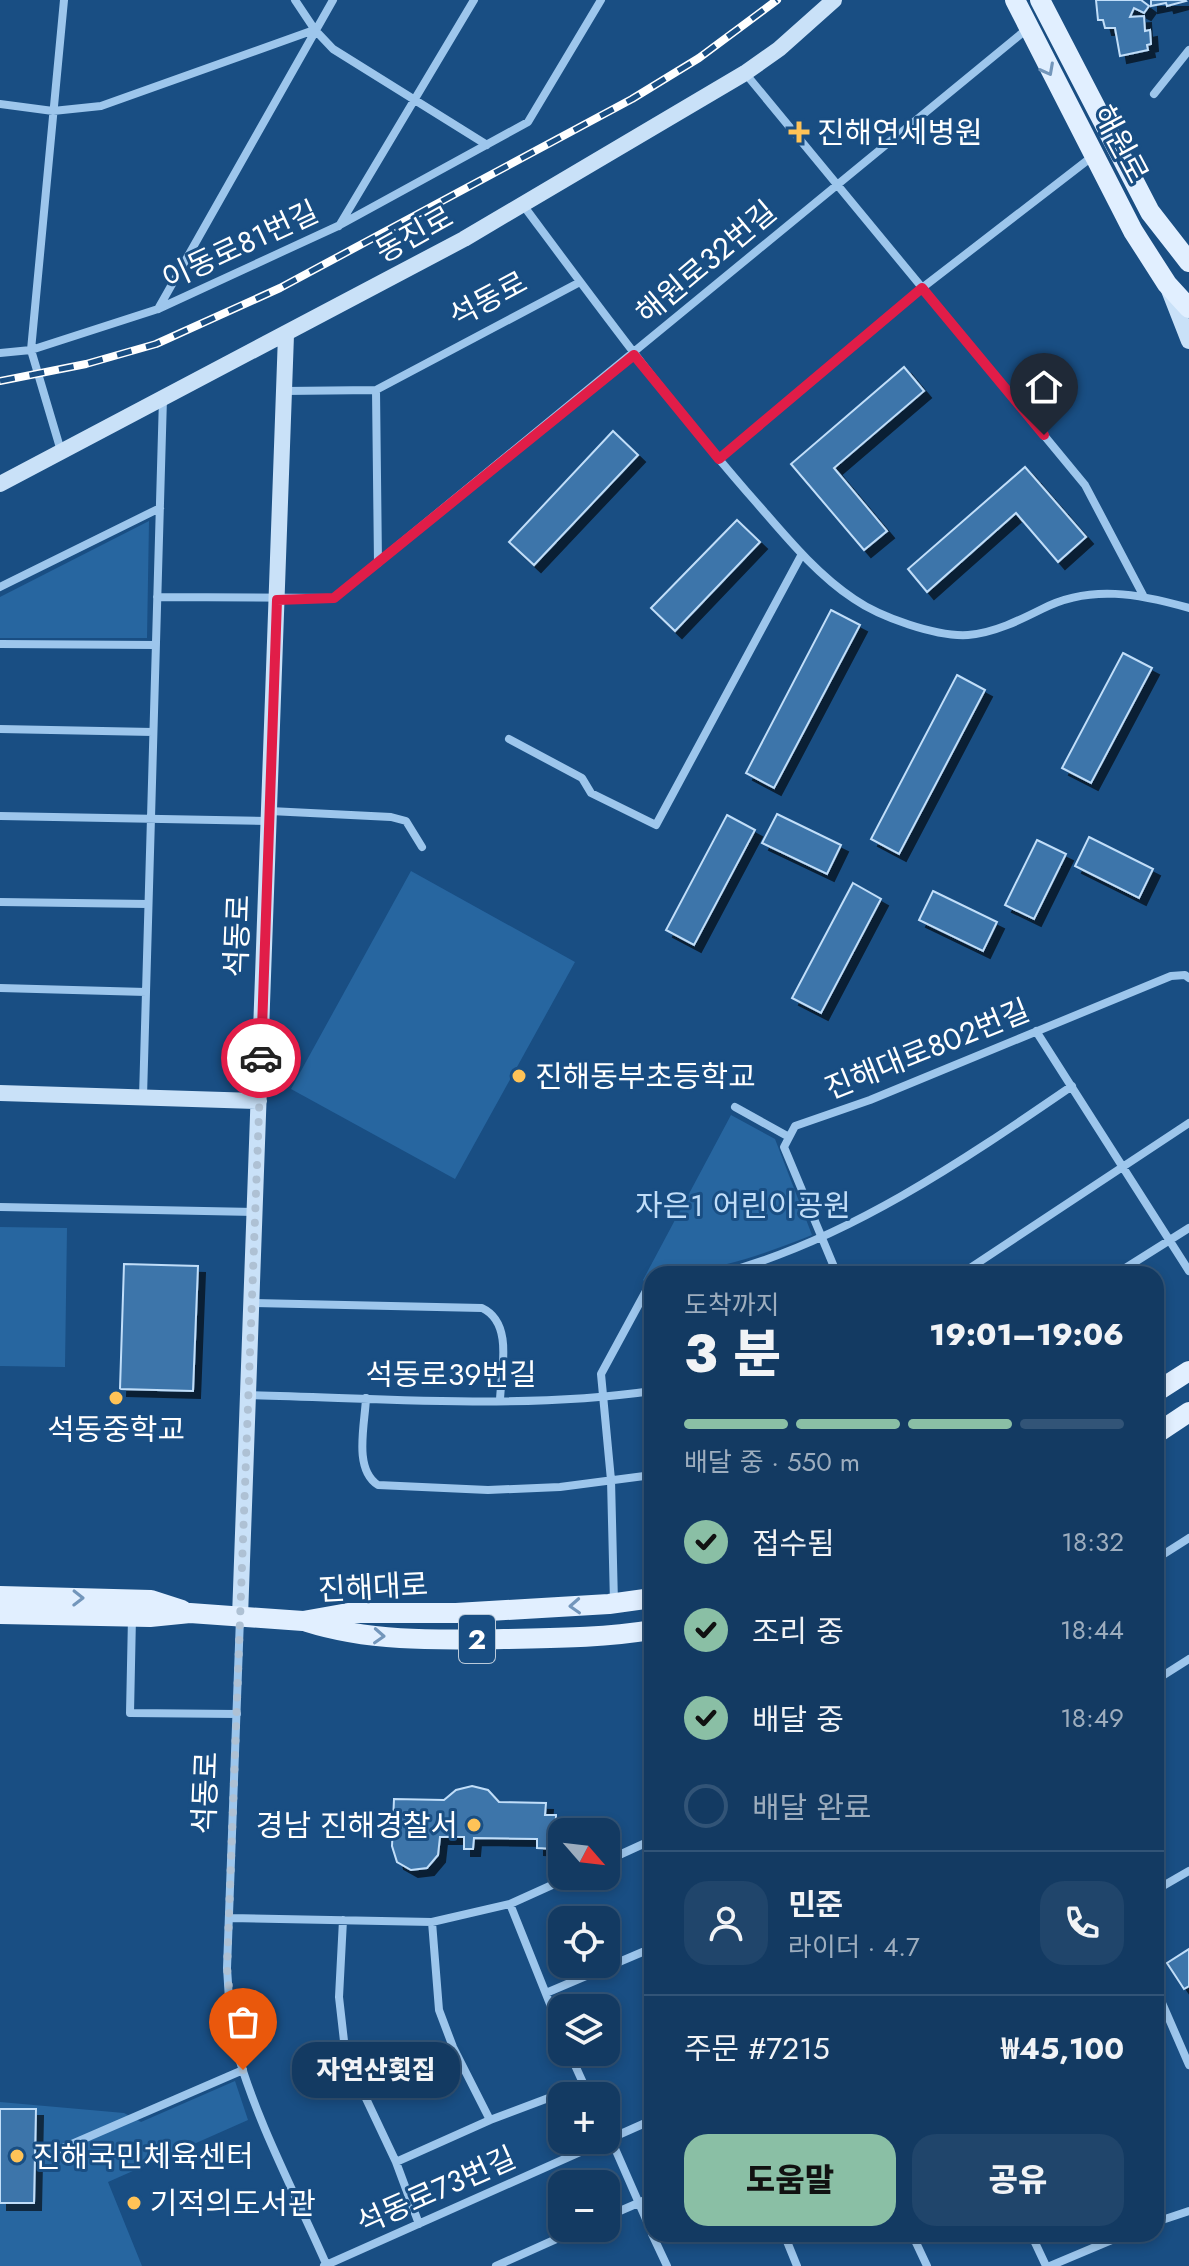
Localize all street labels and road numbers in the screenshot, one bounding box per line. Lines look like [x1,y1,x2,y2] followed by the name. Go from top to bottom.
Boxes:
[1083,97,1159,191] street label: 해원로
[155,190,325,300] street label: 이동로81번길
[627,190,785,334] street label: 해원로32번길
[367,195,461,273] street label: 동진로
[441,261,535,337] street label: 석동로
[214,894,260,978] street label: 석동로
[818,988,1036,1110] street label: 진해대로802번길
[365,1353,537,1396] street label: 석동로39번길
[317,1563,429,1611] street label: 진해대로
[459,1615,495,1663] road number: 2
[182,1751,228,1835] street label: 석동로
[350,2136,522,2244] street label: 석동로73번길

